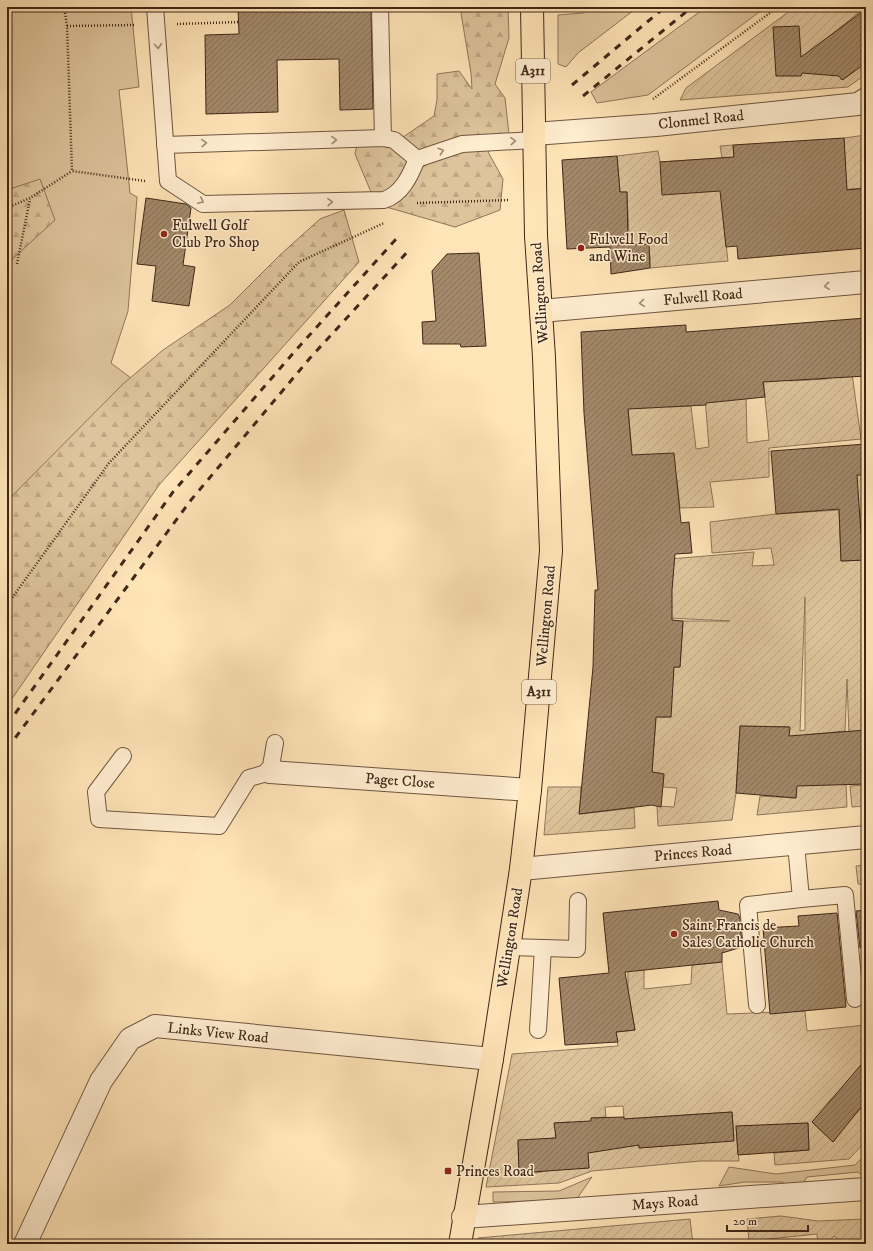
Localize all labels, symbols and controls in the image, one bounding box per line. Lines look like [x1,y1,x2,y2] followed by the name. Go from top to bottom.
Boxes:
[153,43,162,49] one-way arrow
[516,59,550,83] road number: A311
[657,106,745,134] street label: Clonmel Road
[331,136,337,144] one-way arrow
[510,137,516,146] one-way arrow
[201,139,207,148] one-way arrow
[438,147,445,156] one-way arrow
[196,196,204,204] one-way arrow
[327,197,333,206] one-way arrow
[172,216,260,252] place label: Fulwell Golf Club Pro Shop
[159,229,169,239] marker: Fulwell Golf Club Pro Shop
[589,230,669,266] place label: Fulwell Food and Wine
[527,241,553,345] street label: Wellington Road
[576,243,586,253] marker: Fulwell Food and Wine
[824,281,830,290] one-way arrow
[663,284,744,310] street label: Fulwell Road
[639,298,645,307] one-way arrow
[532,564,560,668] street label: Wellington Road
[522,680,556,704] road number: A311
[365,769,435,793] street label: Paget Close
[653,840,733,866] street label: Princes Road
[493,886,527,991] street label: Wellington Road
[682,916,814,952] place label: Saint Francis de Sales Catholic Church
[669,929,679,939] marker: Saint Francis de Sales Catholic Church
[167,1018,270,1048] street label: Links View Road
[456,1162,534,1181] place label: Princes Road
[443,1166,453,1176] marker: Princes Road
[631,1191,699,1215] street label: Mays Road
[727,1207,808,1233] scale bar
[733,1214,757,1229] text: 20 m

